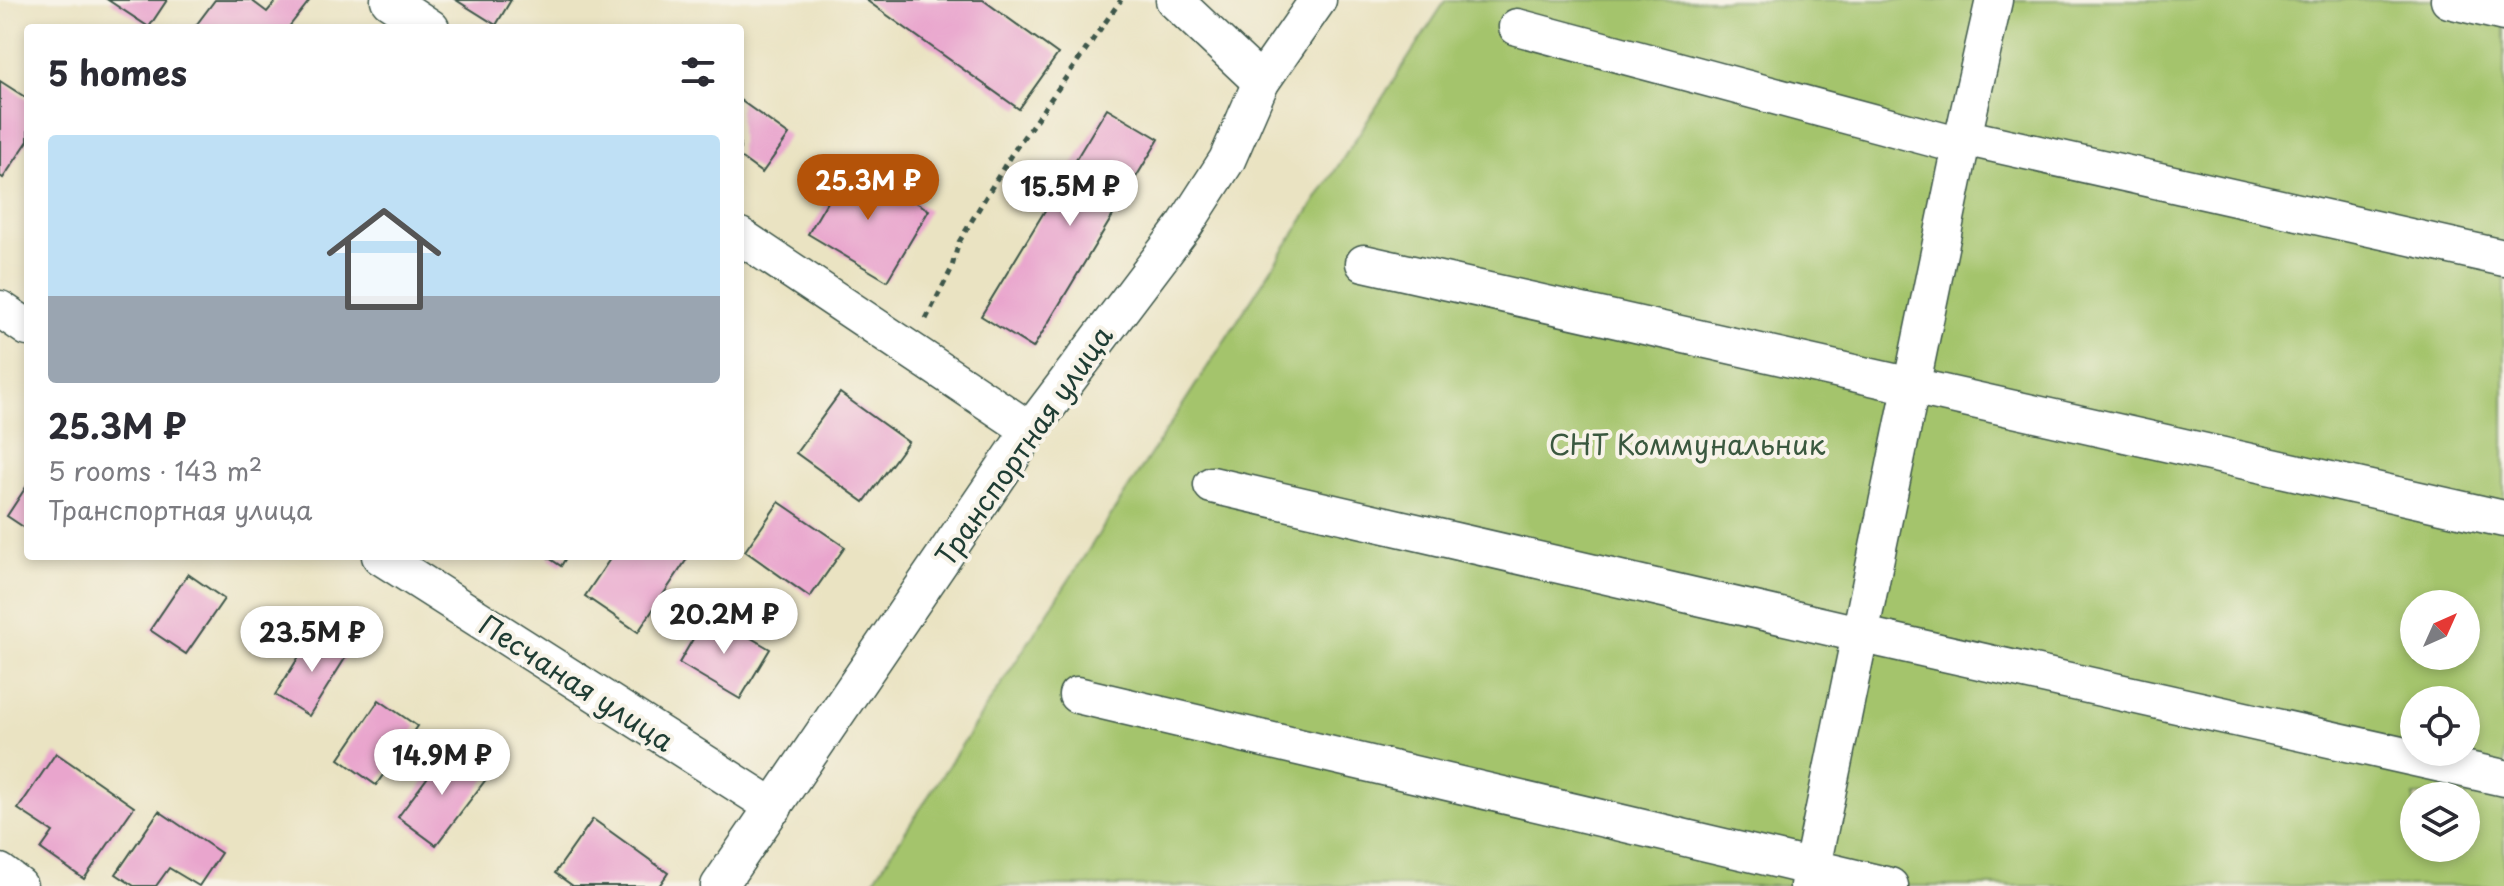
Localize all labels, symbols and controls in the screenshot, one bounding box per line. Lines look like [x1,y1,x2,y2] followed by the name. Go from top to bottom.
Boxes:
[48,46,187,98] text: 5 homes
[676,50,720,94] icon: filters
[794,154,942,222] pin: 25.3M ₽
[815,160,921,199] text: 25.3M ₽
[996,160,1144,228] pin: 15.5M ₽
[1020,166,1120,205] text: 15.5M ₽
[312,187,456,331] icon: home
[924,316,1122,574] street label: Транспортная улица
[48,399,186,451] text: 25.3M ₽
[1549,422,1826,465] park label: СНТ Коммунальник
[48,451,263,490] text: 5 rooms · 143 m²
[48,490,312,529] text: Транспортная улица
[650,588,798,656] pin: 20.2M ₽
[2400,590,2480,670] north arrow
[2400,590,2480,862] map controls
[669,594,779,633] text: 20.2M ₽
[471,603,683,761] street label: Песчаная улица
[238,606,386,674] pin: 23.5M ₽
[258,612,366,651] text: 23.5M ₽
[2400,686,2480,766] button: locate
[368,729,516,797] pin: 14.9M ₽
[392,735,492,774] text: 14.9M ₽
[2400,782,2480,862] button: layers

